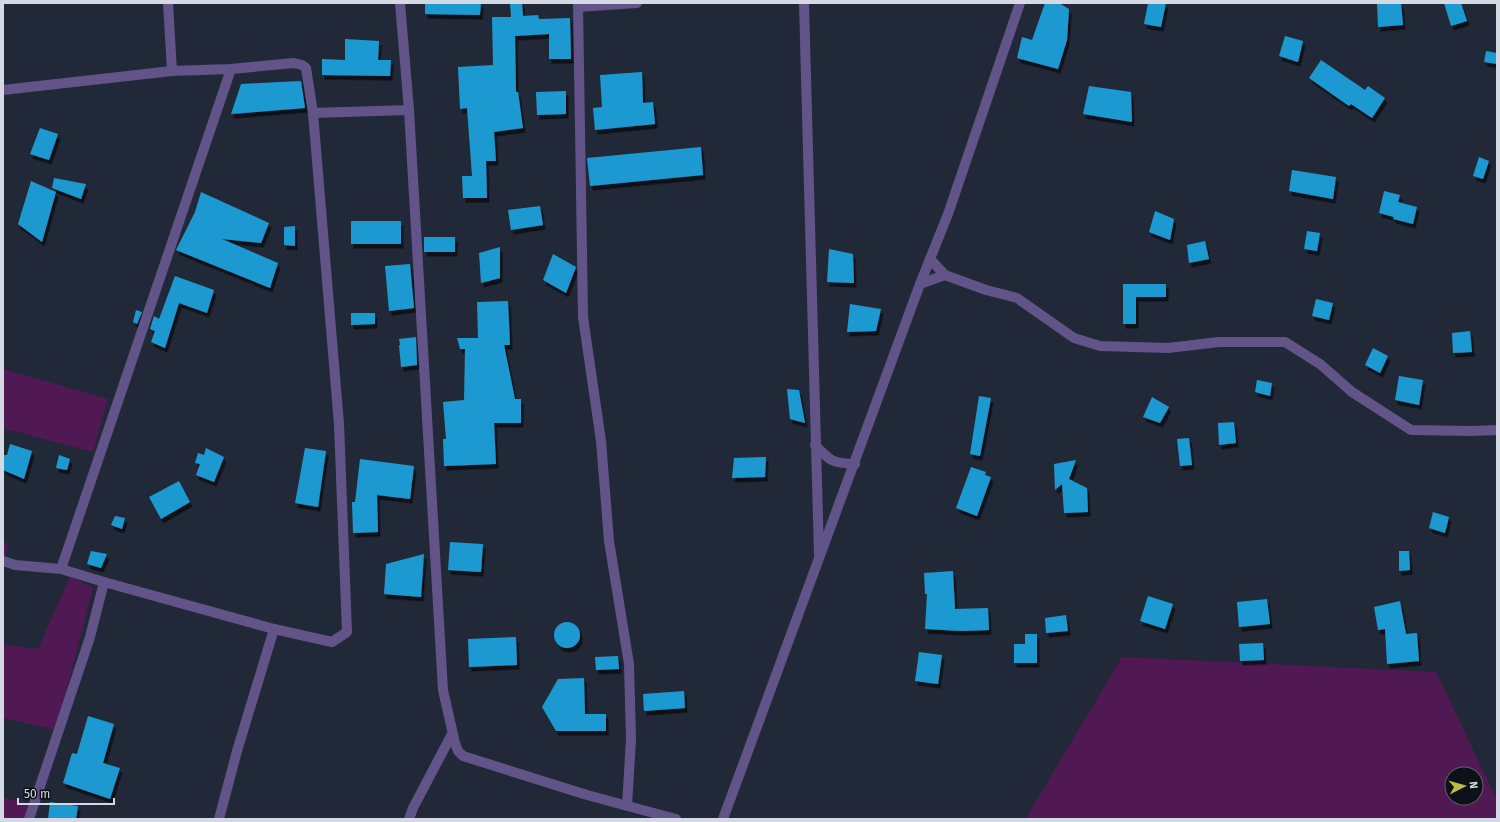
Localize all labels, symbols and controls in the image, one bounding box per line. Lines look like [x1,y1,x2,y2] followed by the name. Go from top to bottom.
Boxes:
[1444,766,1484,806] north arrow
[18,780,114,806] scale bar
[1467,781,1480,789] text: N
[24,787,50,801] text: 50 m

